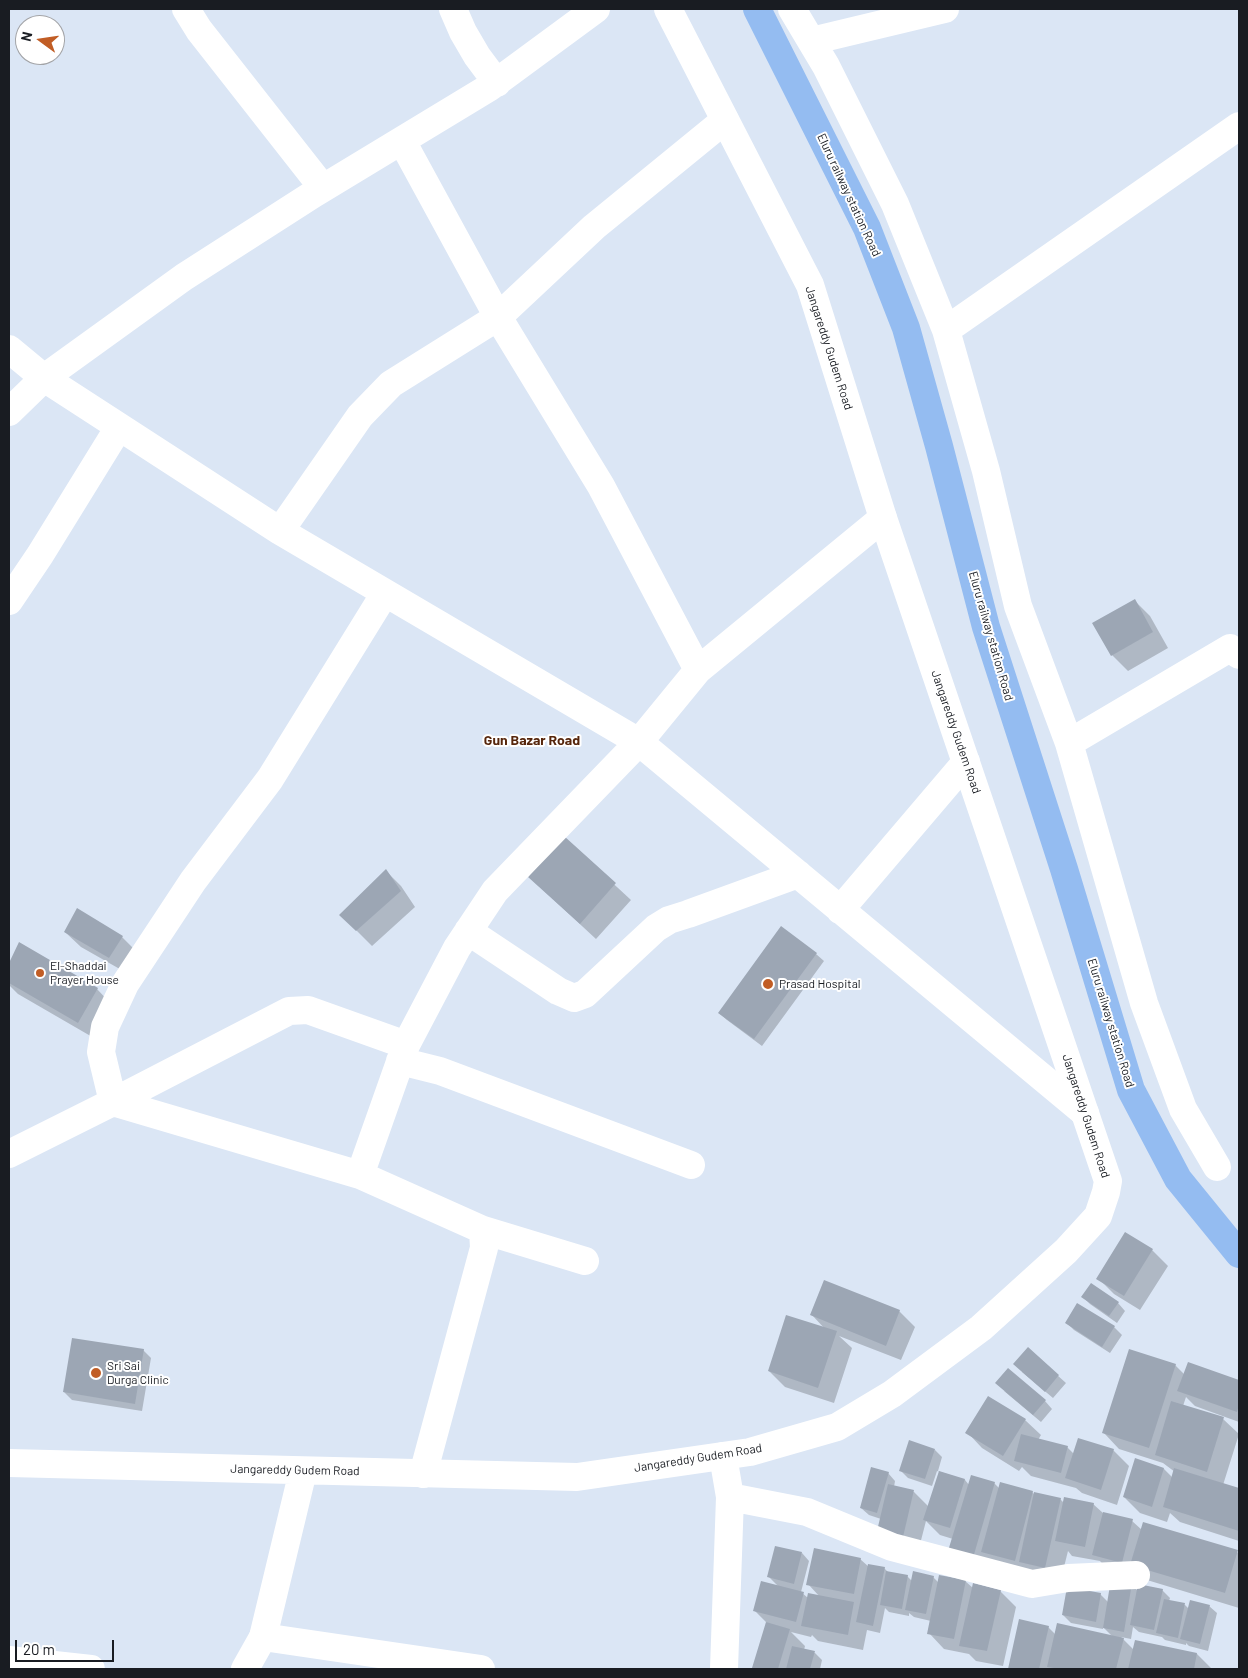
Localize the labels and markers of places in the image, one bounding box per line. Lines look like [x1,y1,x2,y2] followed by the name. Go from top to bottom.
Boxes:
[50,959,119,987] place label: El-Shaddai Prayer House
[34,967,46,979] marker: El-Shaddai Prayer House
[761,977,775,991] marker: Prasad Hospital
[779,977,861,991] place label: Prasad Hospital
[107,1359,169,1387] place label: Sri Sai Durga Clinic
[89,1366,103,1380] marker: Sri Sai Durga Clinic

